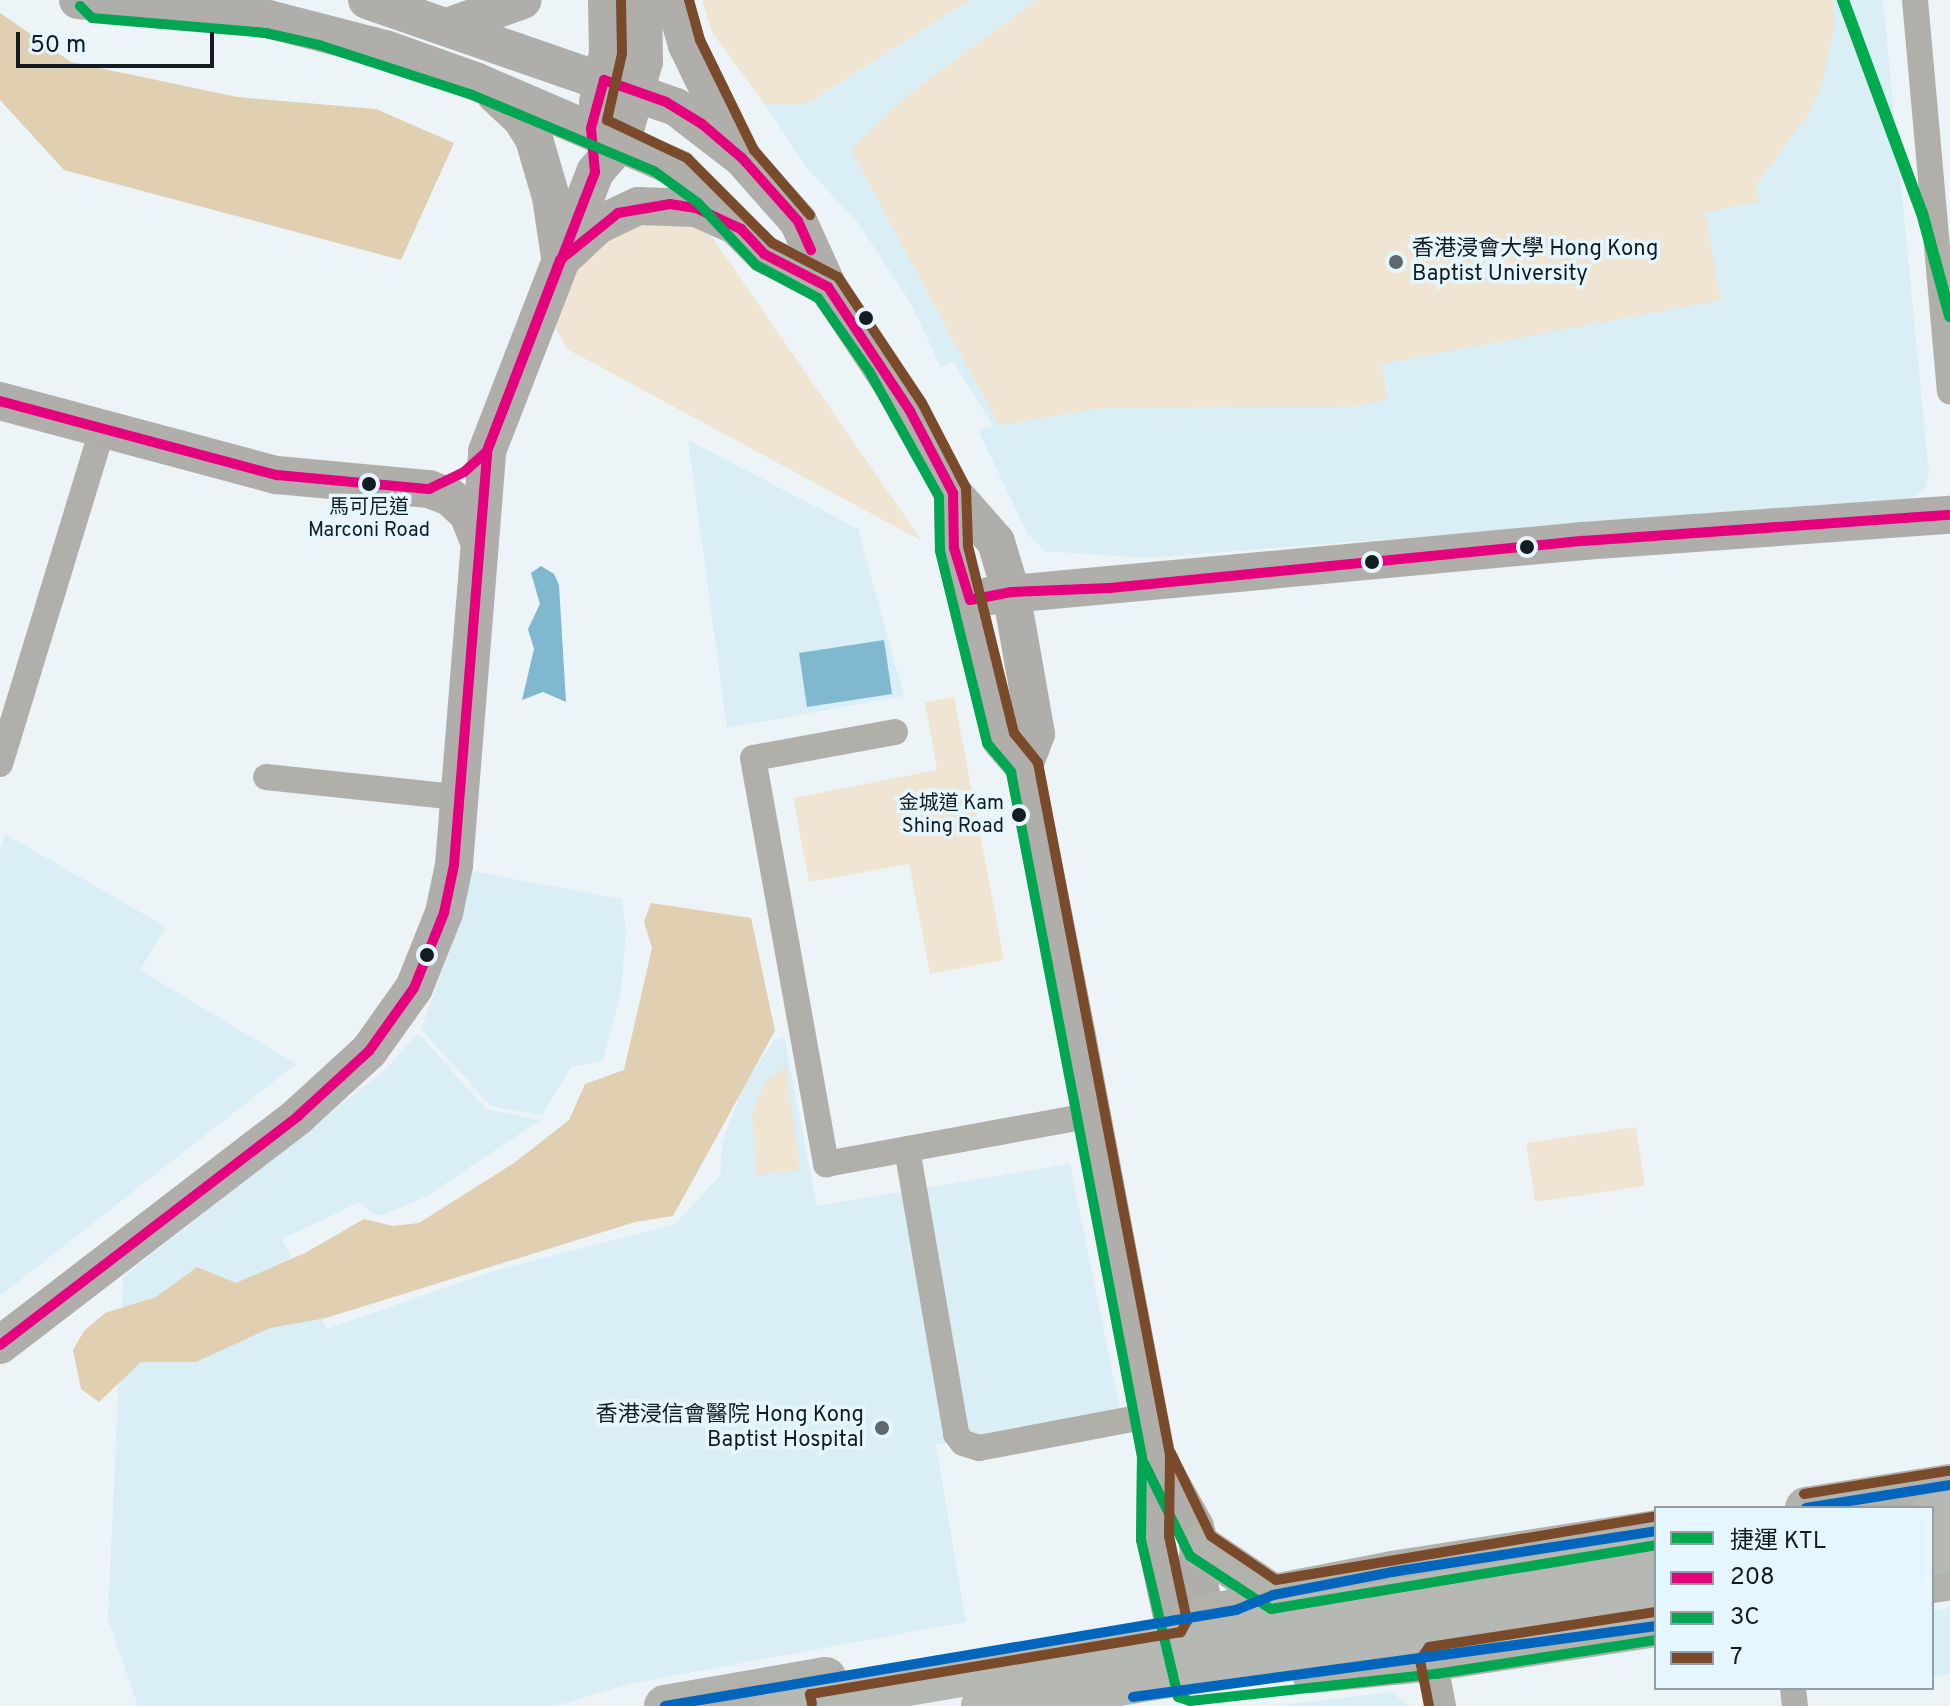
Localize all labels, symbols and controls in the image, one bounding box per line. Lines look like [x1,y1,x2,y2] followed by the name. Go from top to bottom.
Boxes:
[20,16,218,66] scale bar
[30,31,86,61] text: 50 m
[1412,236,1658,288] place label: 香港浸會大學 Hong Kong Baptist University
[1387,253,1405,271] marker: 香港浸會大學 Hong Kong Baptist University
[858,310,874,326] unlabelled marker
[361,476,377,492] marker: 馬可尼道 Marconi Road
[308,496,430,543] place label: 馬可尼道 Marconi Road
[1519,539,1535,555] unlabelled marker
[1364,554,1380,570] unlabelled marker
[899,792,1004,839] place label: 金城道 Kam Shing Road
[1011,807,1027,823] marker: 金城道 Kam Shing Road
[419,947,435,963] unlabelled marker
[596,1402,864,1454] place label: 香港浸信會醫院 Hong Kong Baptist Hospital
[871,1417,893,1439] marker: 香港浸信會醫院 Hong Kong Baptist Hospital
[1654,1506,1934,1690] legend
[1730,1527,1826,1557] text: 捷運 KTL
[1730,1563,1775,1593] text: 208
[1730,1603,1760,1633] text: 3C
[1730,1643,1743,1673] text: 7

